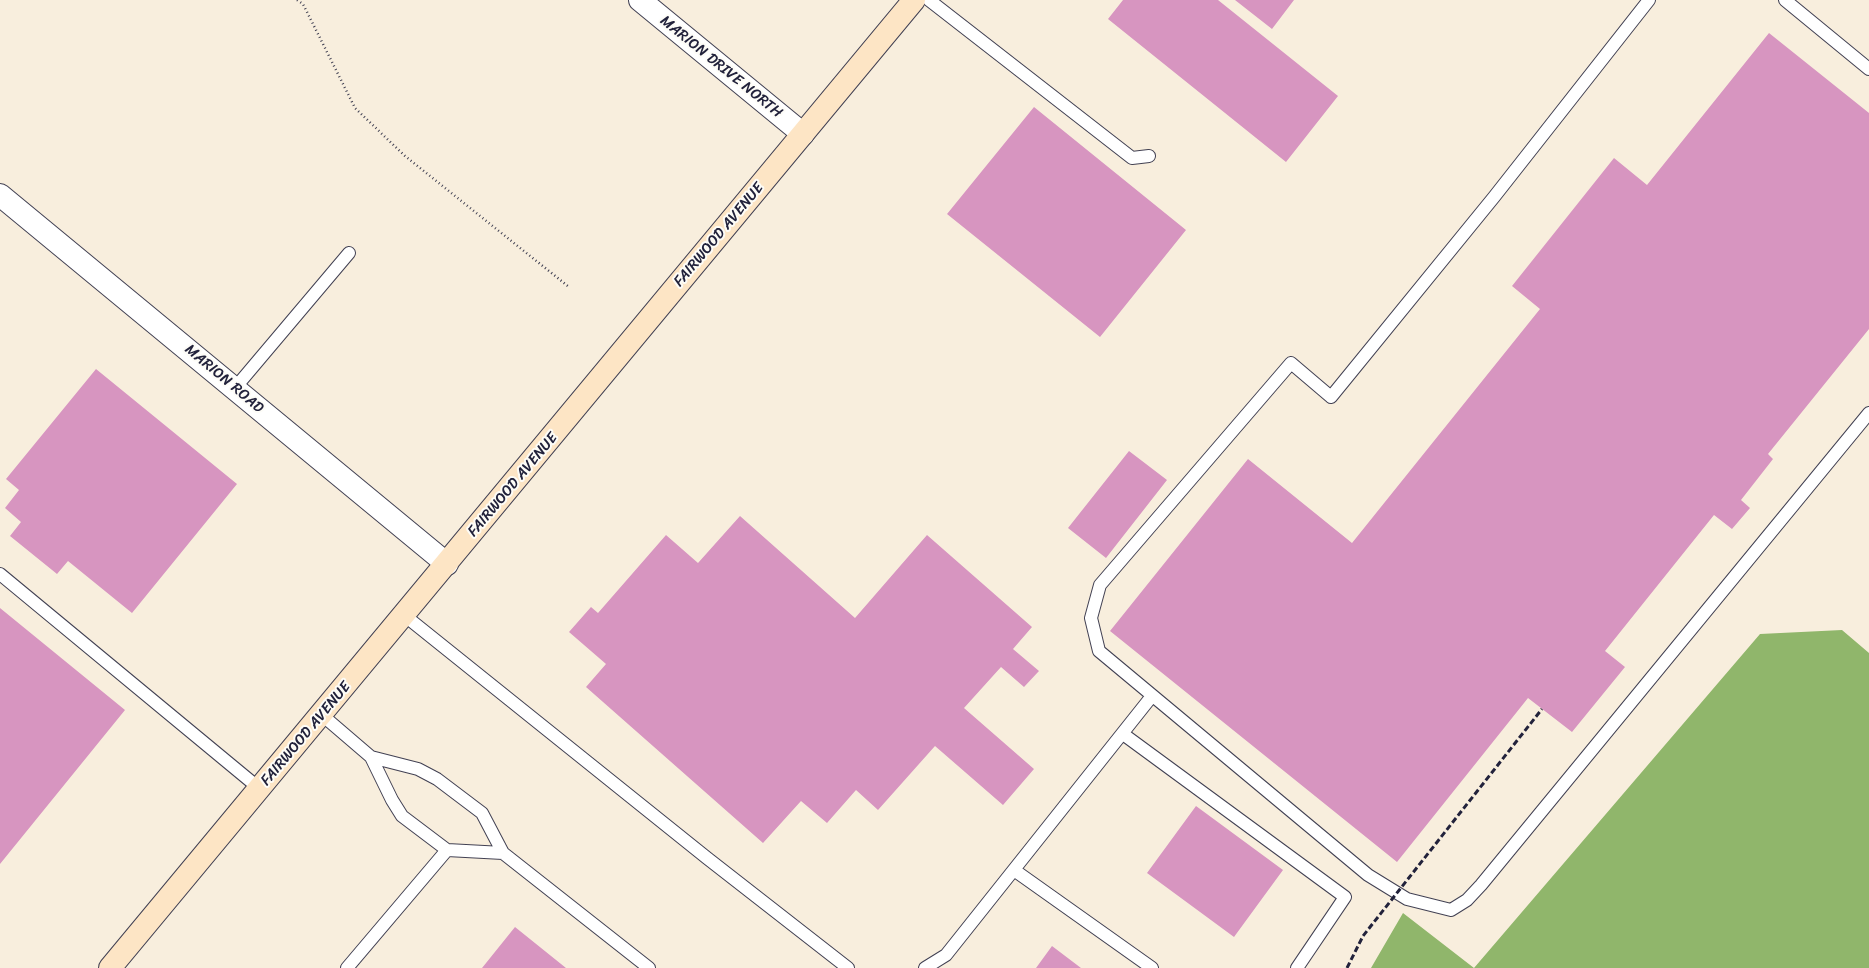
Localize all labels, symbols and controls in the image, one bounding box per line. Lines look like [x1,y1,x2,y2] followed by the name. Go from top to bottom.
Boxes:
[656,12,786,122] street label: MARION DRIVE NORTH
[670,179,768,291] street label: FAIRWOOD AVENUE
[181,341,267,417] street label: MARION ROAD
[464,429,562,541] street label: FAIRWOOD AVENUE
[257,678,355,790] street label: FAIRWOOD AVENUE

